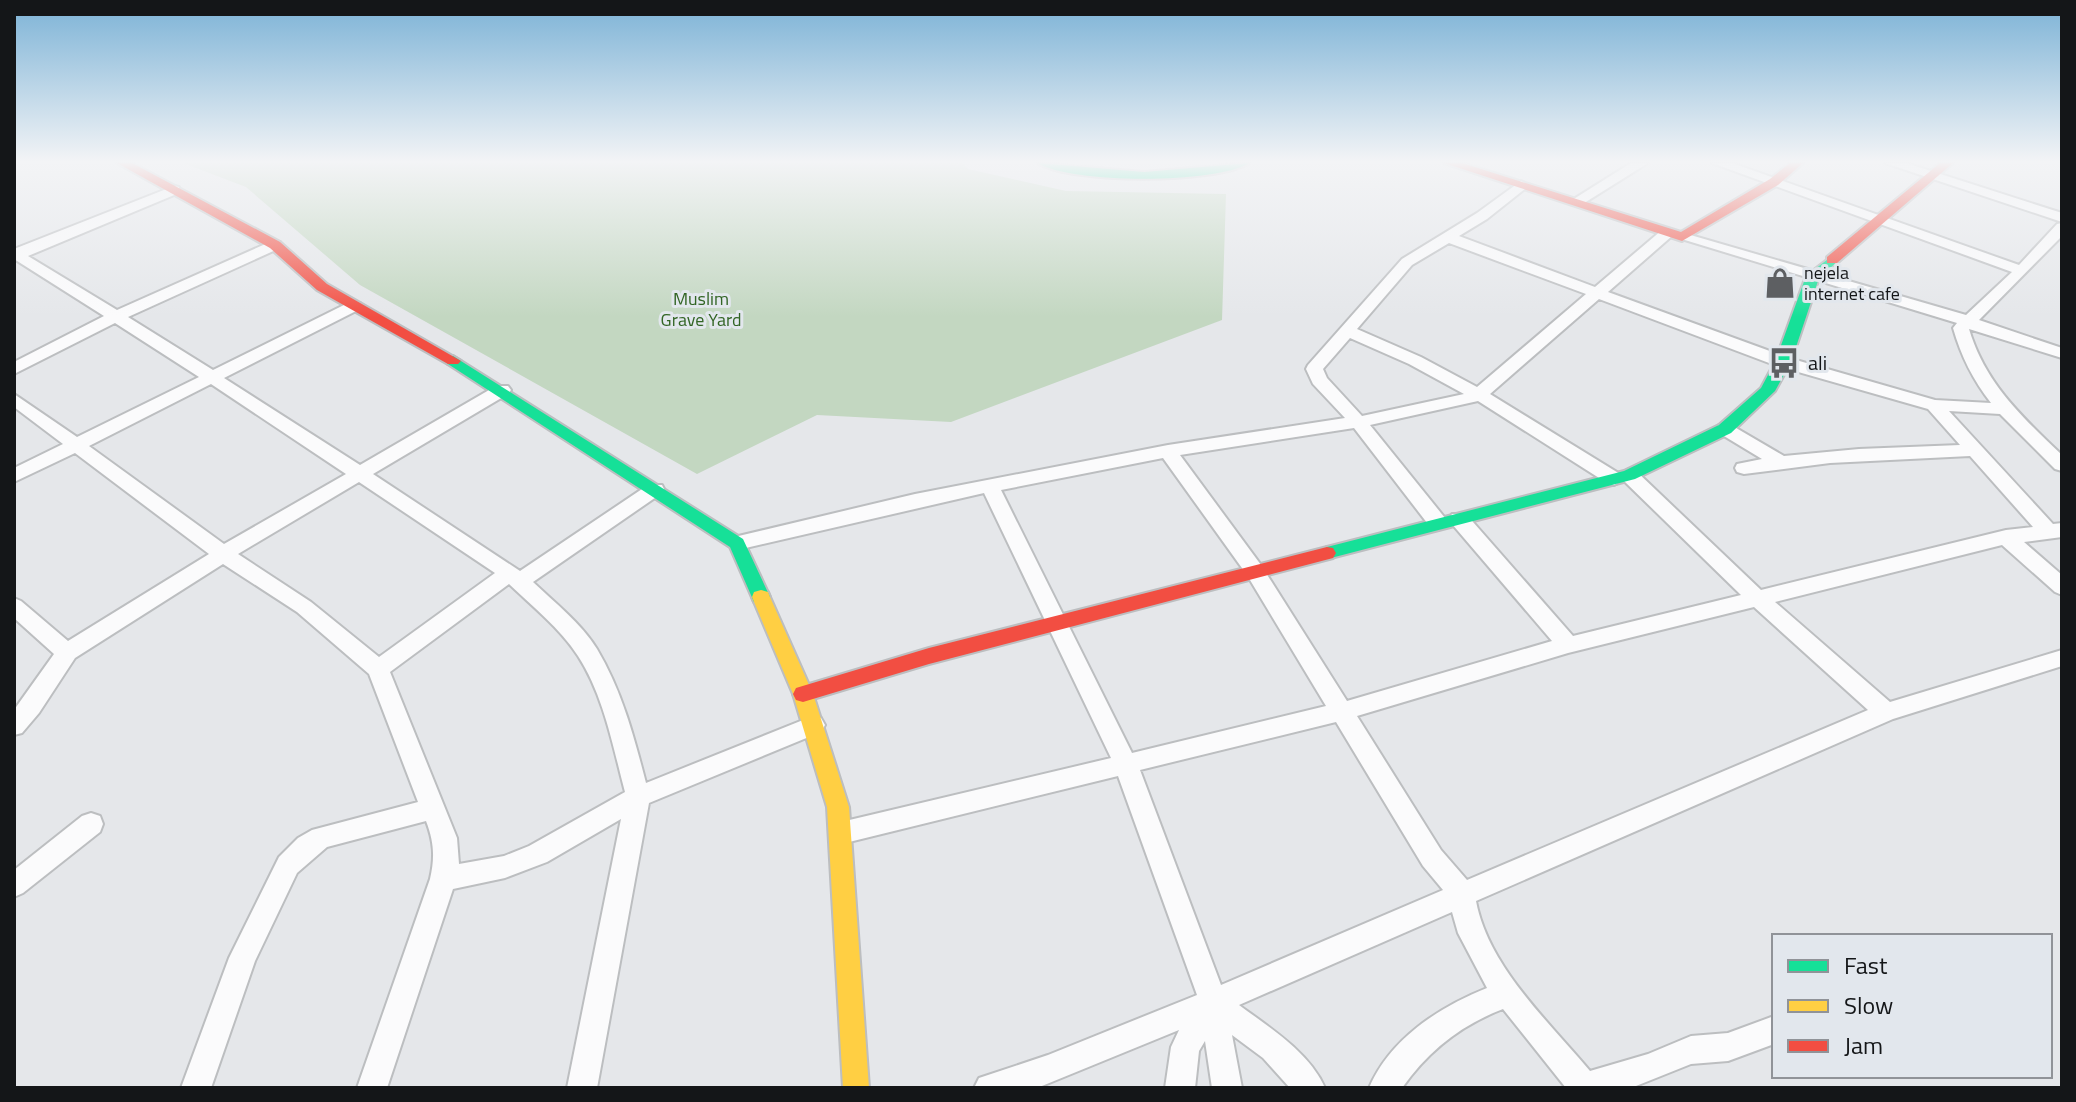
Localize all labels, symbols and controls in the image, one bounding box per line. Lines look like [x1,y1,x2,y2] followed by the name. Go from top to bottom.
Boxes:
[1804,259,1900,307] place label: nejela internet cafe
[1763,266,1797,300] shop icon: nejela internet cafe
[661,285,741,333] park label: Muslim Grave Yard
[1767,346,1801,380] bus stop icon: ali
[1808,347,1827,378] place label: ali
[1772,934,2052,1078] legend
[1844,947,1888,983] text: Fast
[1844,987,1893,1023] text: Slow
[1844,1027,1883,1063] text: Jam

